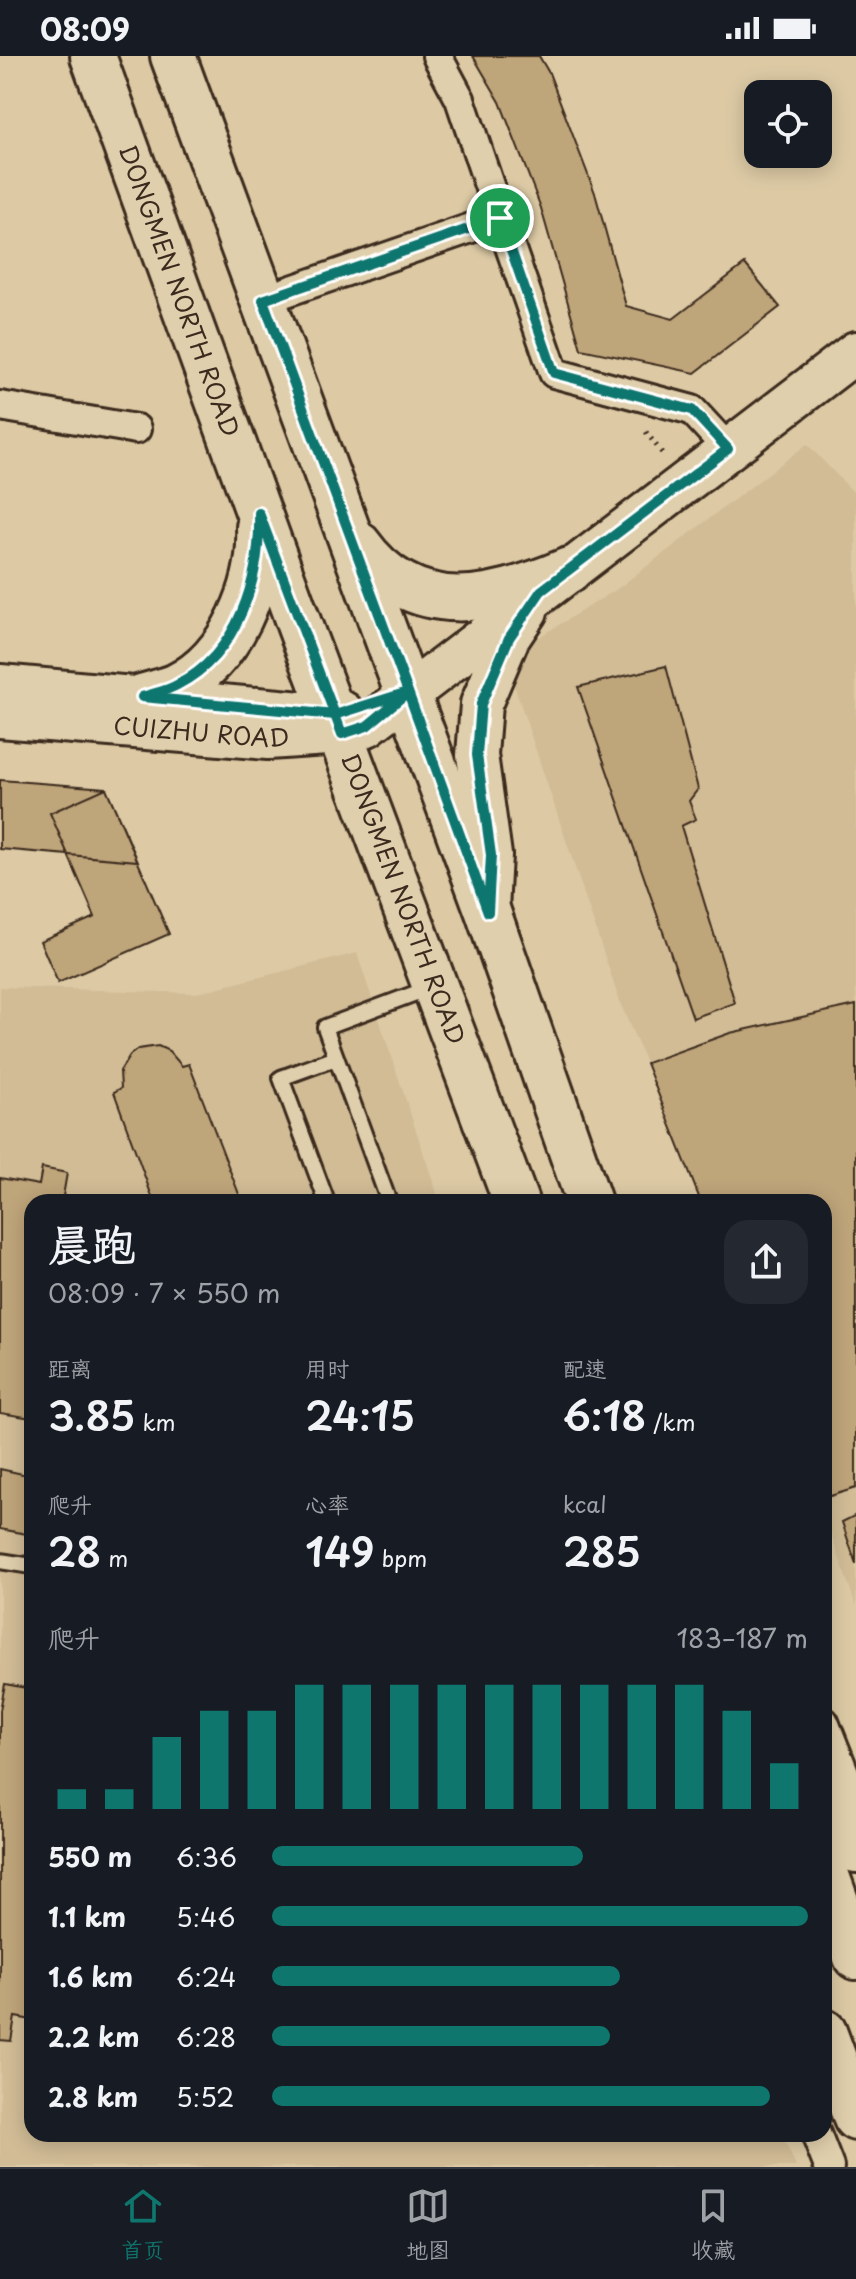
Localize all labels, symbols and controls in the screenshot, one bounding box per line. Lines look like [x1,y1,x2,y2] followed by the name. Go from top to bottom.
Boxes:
[40,6,130,51] text: 08:09
[744,80,832,168] map controls
[744,80,832,168] button: locate
[111,139,250,441] street label: DONGMEN NORTH ROAD
[466,184,534,252] pin
[478,196,522,240] icon: arrive
[112,706,290,755] street label: CUIZHU ROAD
[333,748,475,1049] street label: DONGMEN NORTH ROAD
[48,1210,136,1276] text: 晨跑
[724,1220,808,1304] button: share
[48,1273,280,1312] text: 08:09 · 7 × 550 m
[48,1351,92,1384] text: 距离
[305,1351,349,1384] text: 用时
[563,1351,607,1384] text: 配速
[48,1384,135,1445] text: 3.85
[305,1384,415,1445] text: 24:15
[563,1384,646,1445] text: 6:18
[135,1405,176,1438] text: km
[646,1405,695,1438] text: /km
[48,1487,92,1520] text: 爬升
[305,1487,349,1520] text: 心率
[563,1487,607,1520] text: kcal
[48,1520,101,1581] text: 28
[305,1520,375,1581] text: 149
[563,1520,641,1581] text: 285
[101,1541,128,1574] text: m
[375,1541,427,1574] text: bpm
[48,1618,100,1657] text: 爬升
[676,1618,808,1657] text: 183–187 m
[48,1837,132,1876] text: 550 m
[176,1837,237,1876] text: 6:36
[48,1897,126,1936] text: 1.1 km
[176,1897,236,1936] text: 5:46
[48,1957,133,1996] text: 1.6 km
[176,1957,237,1996] text: 6:24
[48,2017,139,2056] text: 2.2 km
[176,2017,236,2056] text: 6:28
[48,2077,138,2116] text: 2.8 km
[176,2077,234,2116] text: 5:52
[121,2184,165,2265] tab: 首页
[406,2184,450,2265] tab: 地图
[691,2184,735,2265] tab: 收藏

